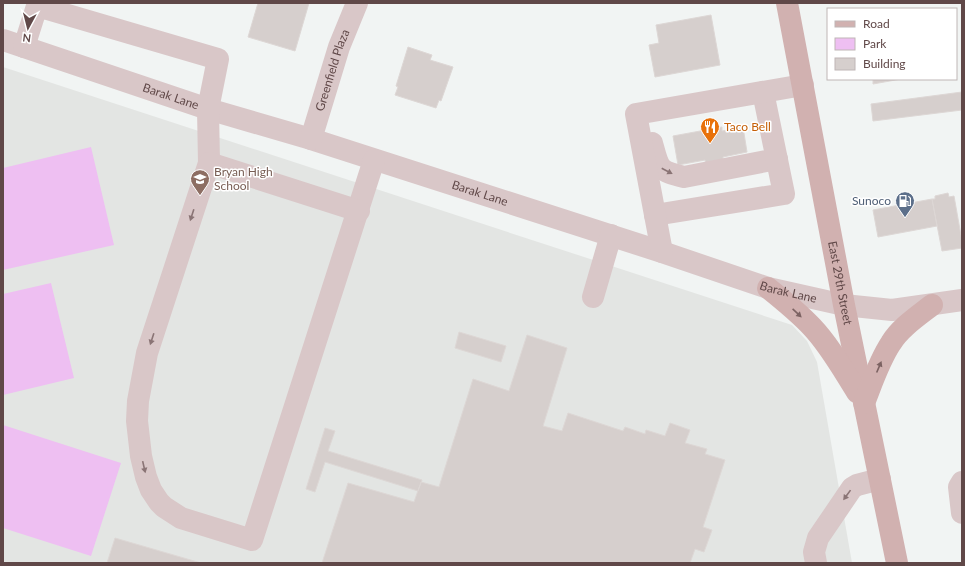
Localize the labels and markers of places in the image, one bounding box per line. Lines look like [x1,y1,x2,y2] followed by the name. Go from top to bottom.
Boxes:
[699,116,721,144] restaurant icon: Taco Bell
[724,119,771,134] place label: Taco Bell
[214,164,273,193] place label: Bryan High School
[189,168,211,196] school or university icon: Bryan High School
[894,190,916,218] fuel station icon: Sunoco
[852,193,891,208] place label: Sunoco

